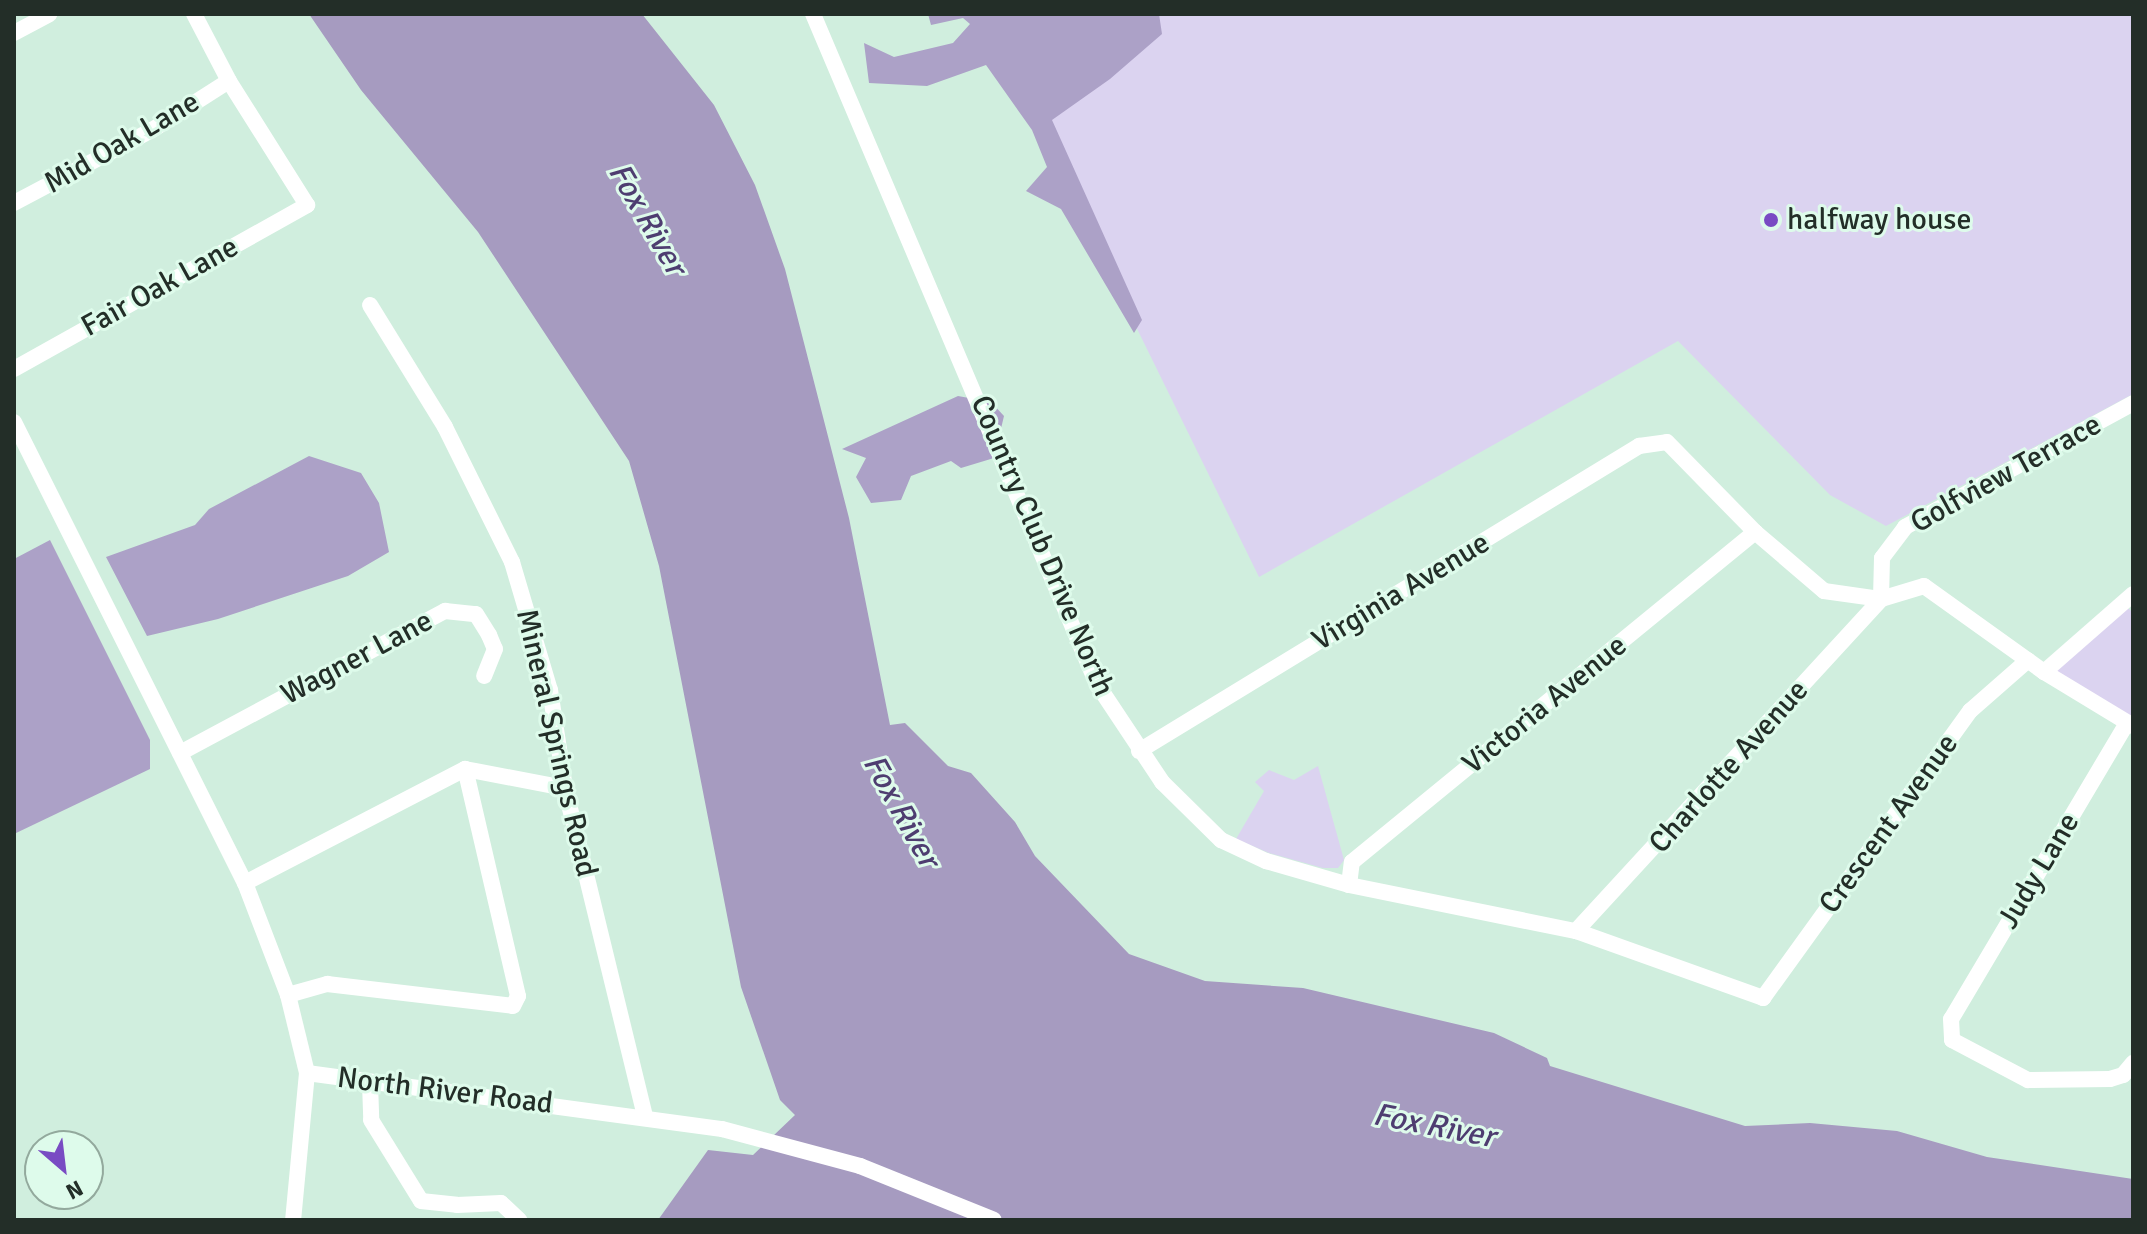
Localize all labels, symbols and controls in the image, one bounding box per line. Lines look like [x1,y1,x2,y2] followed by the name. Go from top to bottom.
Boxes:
[38,84,206,202] street label: Mid Oak Lane
[600,156,694,282] water label: Fox River
[1787,202,1971,238] place label: halfway house
[1762,211,1780,229] marker: halfway house
[75,229,245,345] street label: Fair Oak Lane
[962,390,1122,702] street label: Country Club Drive North
[1904,407,2108,541] street label: Golfview Terrace
[1306,525,1496,659] street label: Virginia Avenue
[275,603,439,713] street label: Wagner Lane
[508,606,604,880] street label: Mineral Springs Road
[1456,628,1634,782] street label: Victoria Avenue
[1642,673,1816,861] street label: Charlotte Avenue
[1812,727,1966,921] street label: Crescent Avenue
[854,748,948,874] water label: Fox River
[1991,807,2087,935] street label: Judy Lane
[335,1060,555,1122] street label: North River Road
[1370,1095,1498,1157] water label: Fox River
[24,1130,104,1210] north arrow
[61,1174,88,1205] text: N

